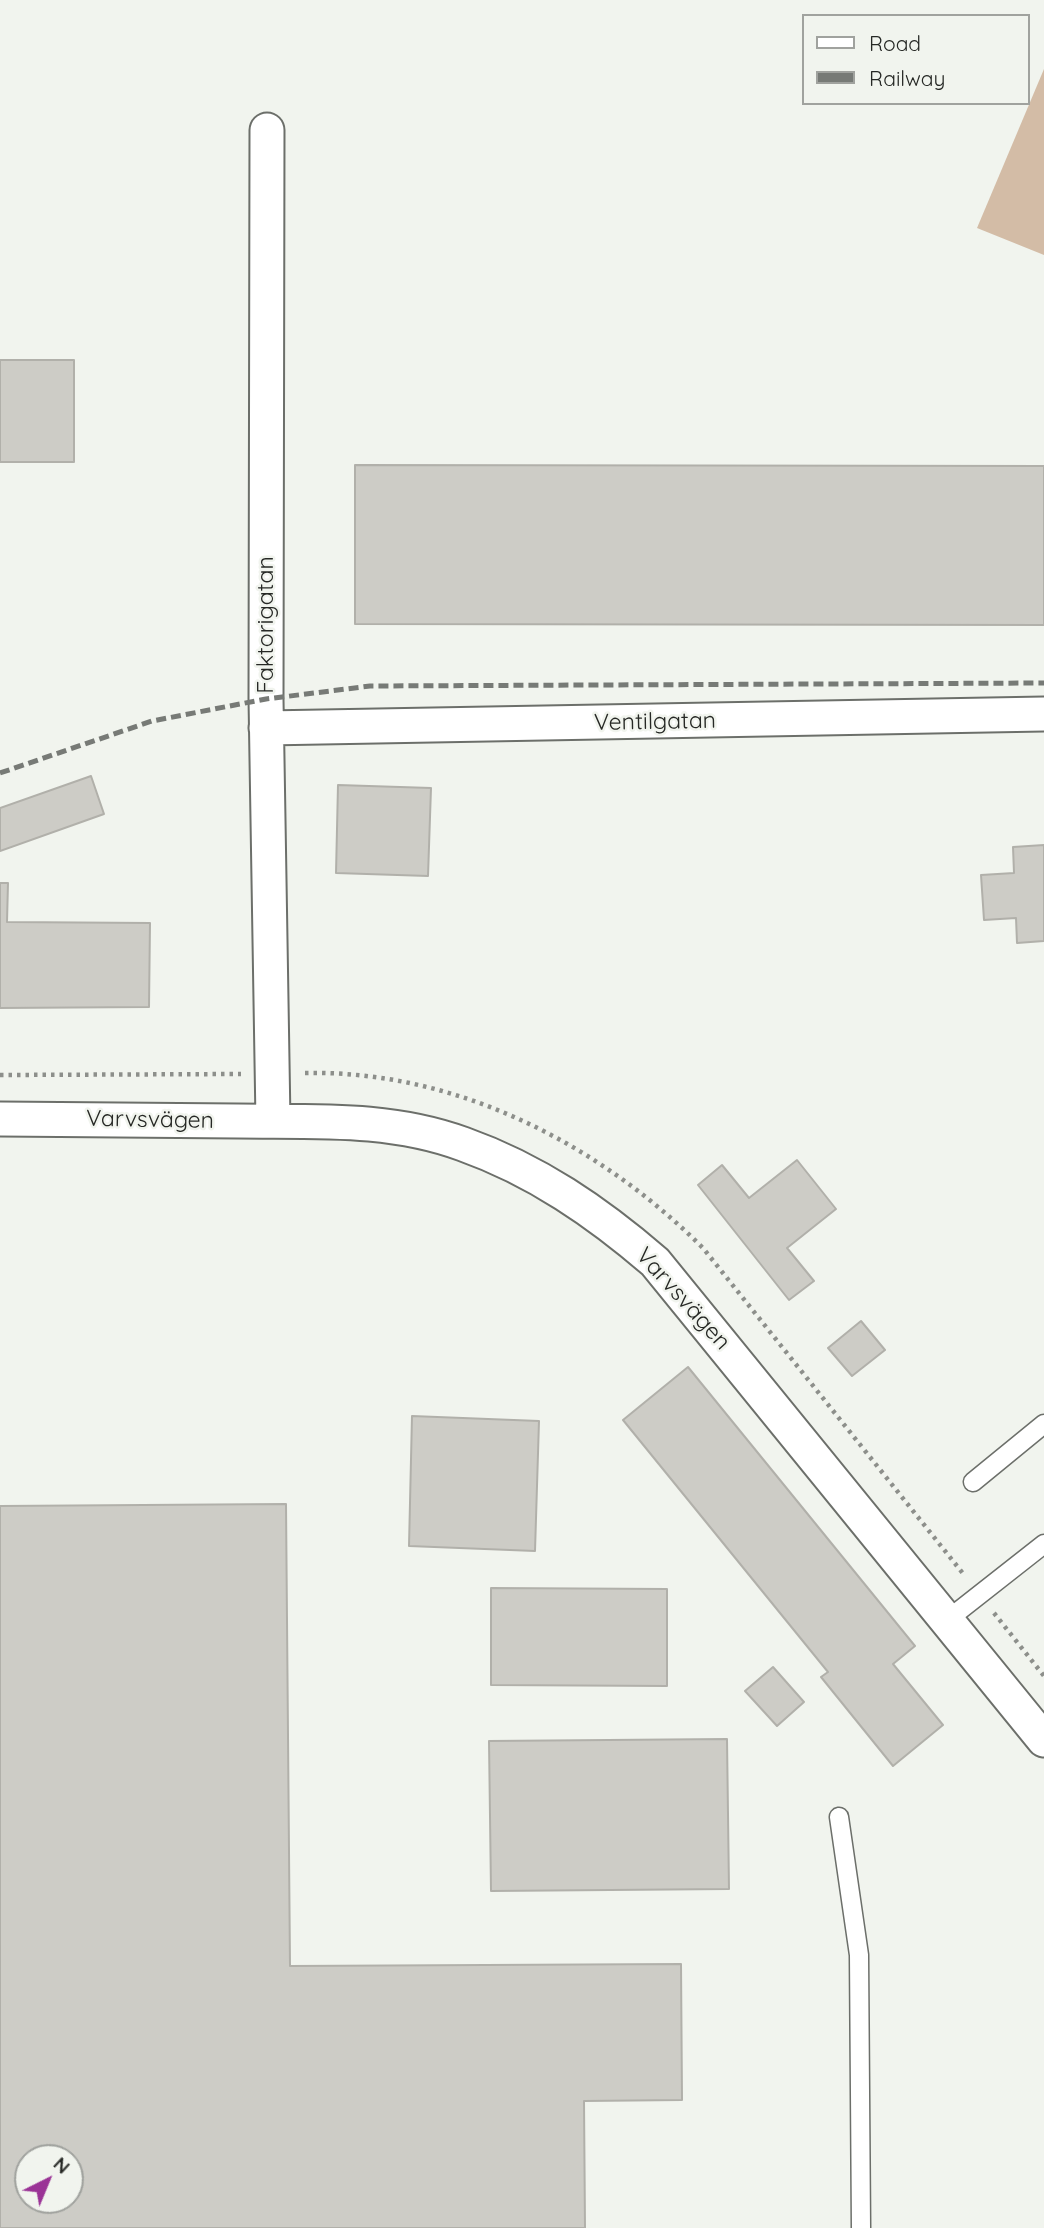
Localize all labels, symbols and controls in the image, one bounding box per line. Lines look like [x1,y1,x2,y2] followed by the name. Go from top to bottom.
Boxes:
[802,14,1030,105] legend
[869,30,921,56] text: Road
[869,65,945,91] text: Railway
[252,556,280,694] street label: Faktorigatan
[594,707,716,737] street label: Ventilgatan
[86,1105,214,1135] street label: Varvsvägen
[630,1242,736,1356] street label: Varvsvägen
[14,2144,84,2214] north arrow
[49,2152,75,2179] text: N

